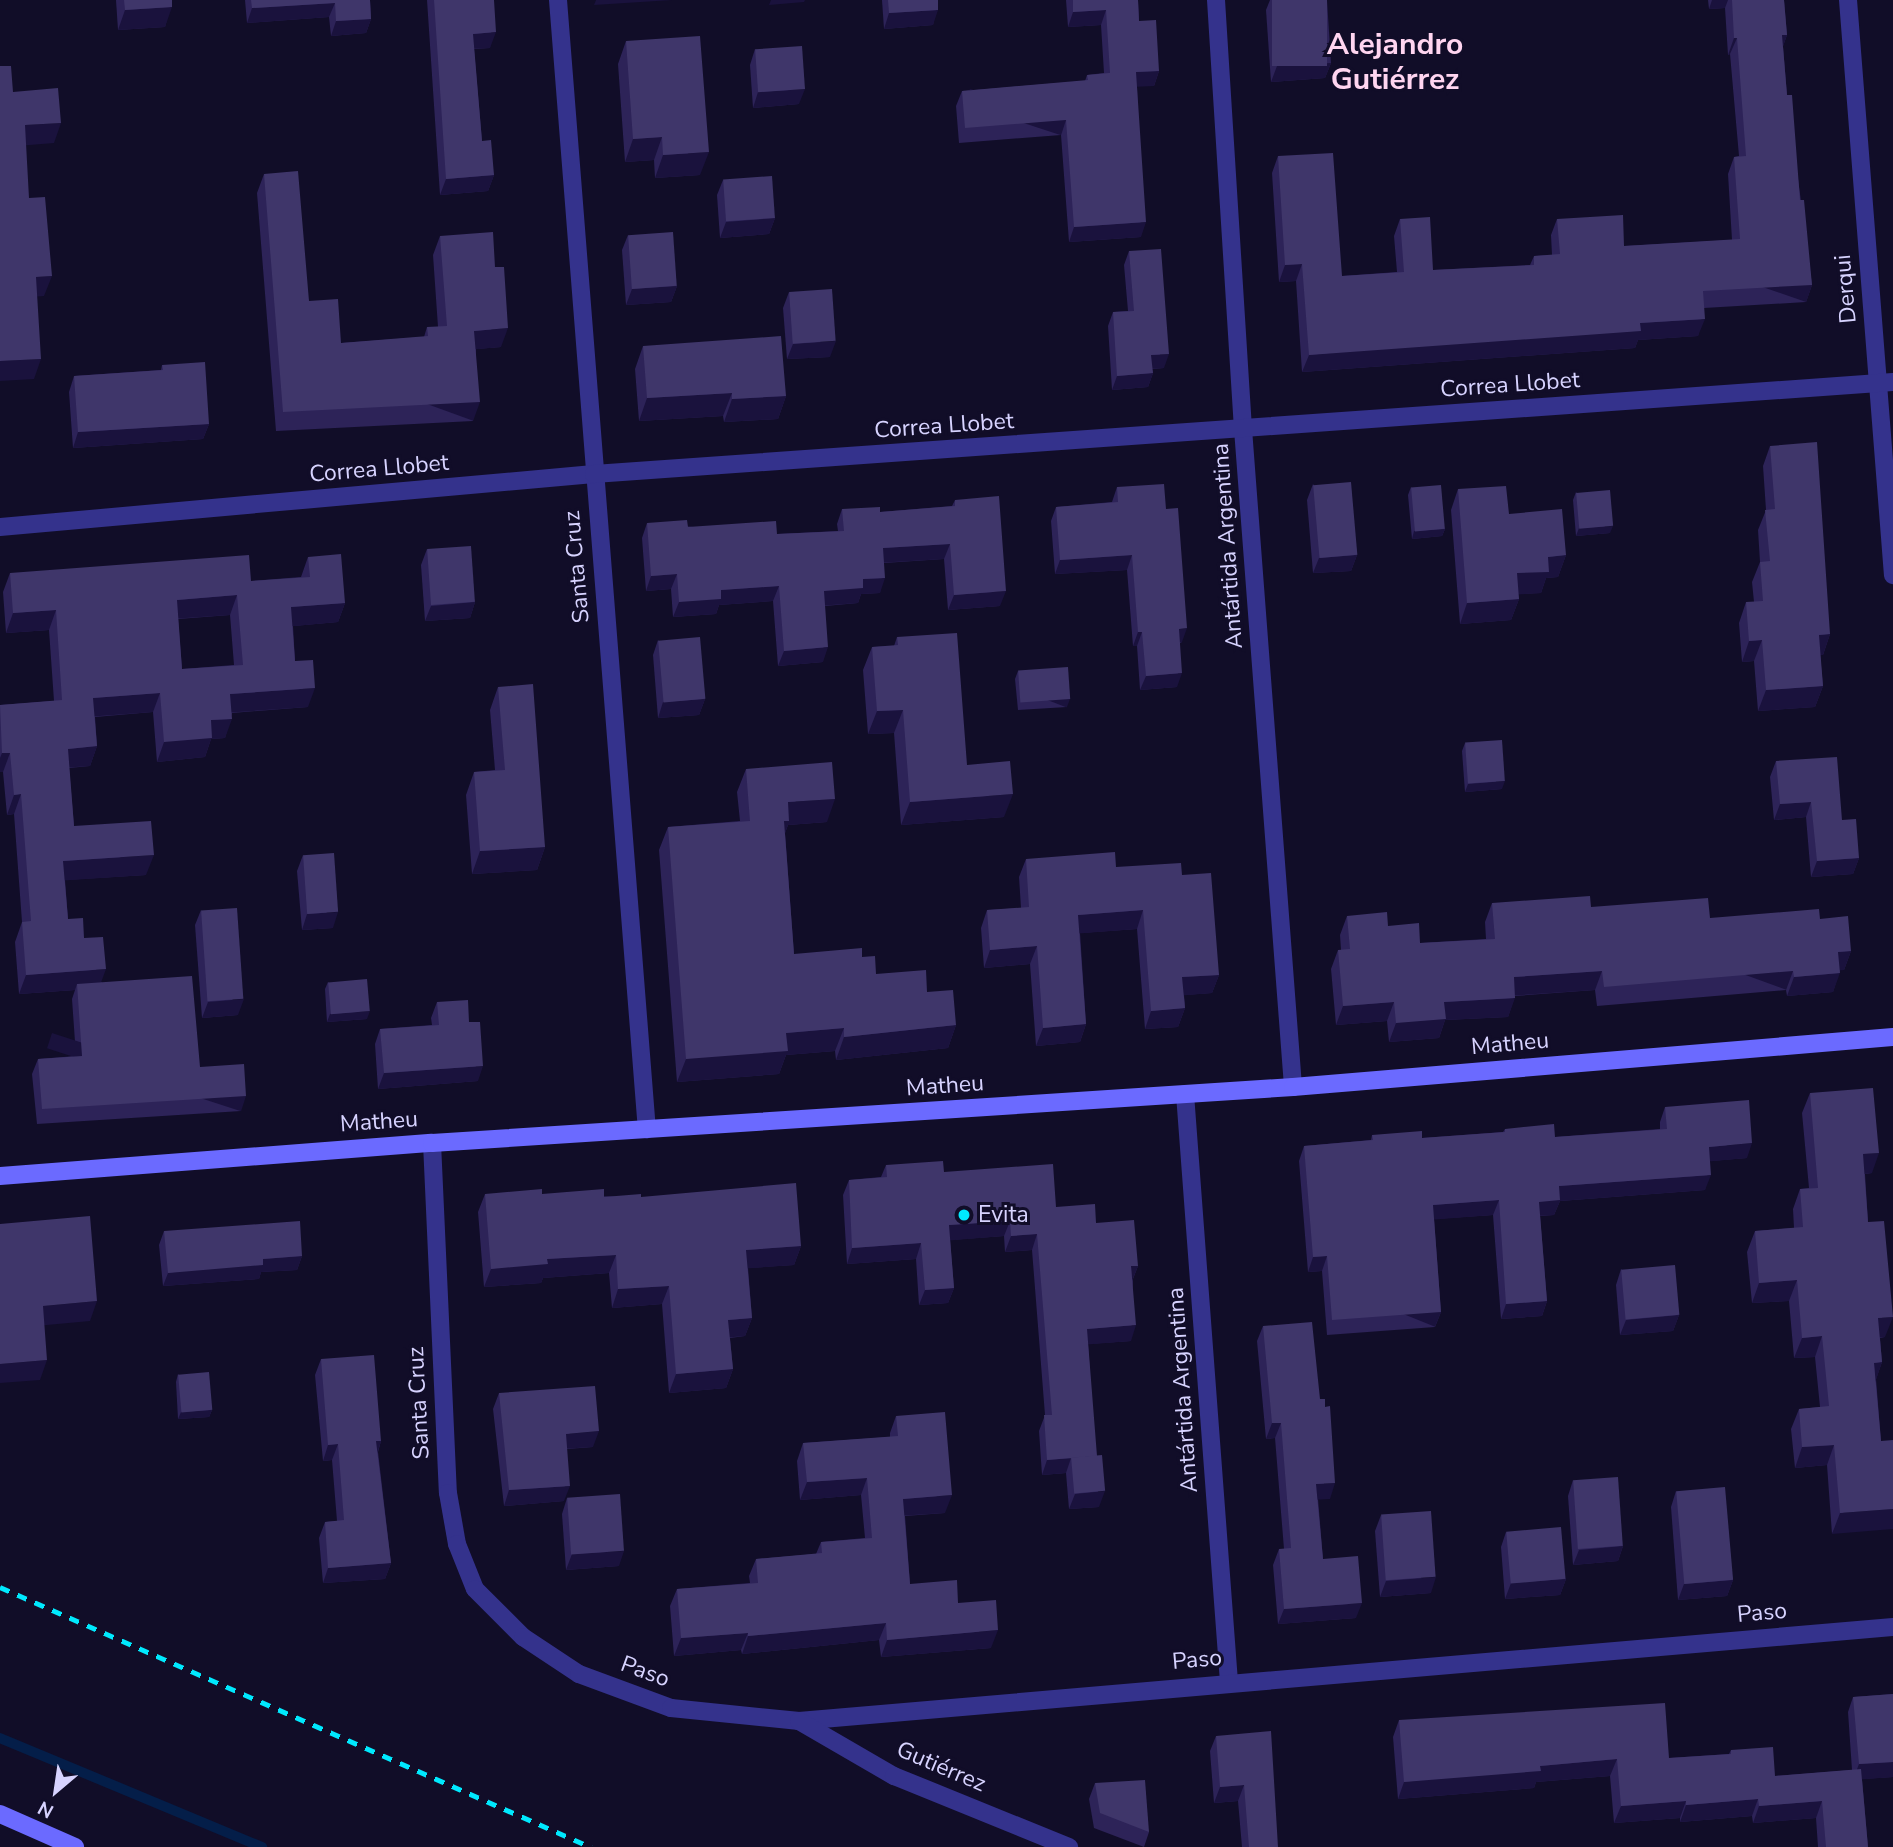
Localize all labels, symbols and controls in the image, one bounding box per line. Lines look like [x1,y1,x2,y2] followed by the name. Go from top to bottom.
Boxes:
[1327,27,1463,97] district label: Alejandro Gutiérrez
[1829,253,1863,325] street label: Derqui
[1439,366,1581,404] street label: Correa Llobet
[873,407,1015,445] street label: Correa Llobet
[1207,442,1249,650] street label: Antártida Argentina
[308,449,450,489] street label: Correa Llobet
[558,510,596,624] street label: Santa Cruz
[1470,1027,1550,1061] street label: Matheu
[905,1070,985,1102] street label: Matheu
[339,1106,419,1138] street label: Matheu
[978,1201,1029,1229] place label: Evita
[956,1207,972,1223] marker: Evita
[1162,1286,1204,1494] street label: Antártida Argentina
[402,1346,436,1460] street label: Santa Cruz
[1736,1597,1788,1629] street label: Paso
[1171,1644,1223,1676] street label: Paso
[617,1650,673,1694] street label: Paso
[892,1736,990,1798] street label: Gutiérrez
[21,1756,91,1826] north arrow
[33,1795,58,1824] text: N

